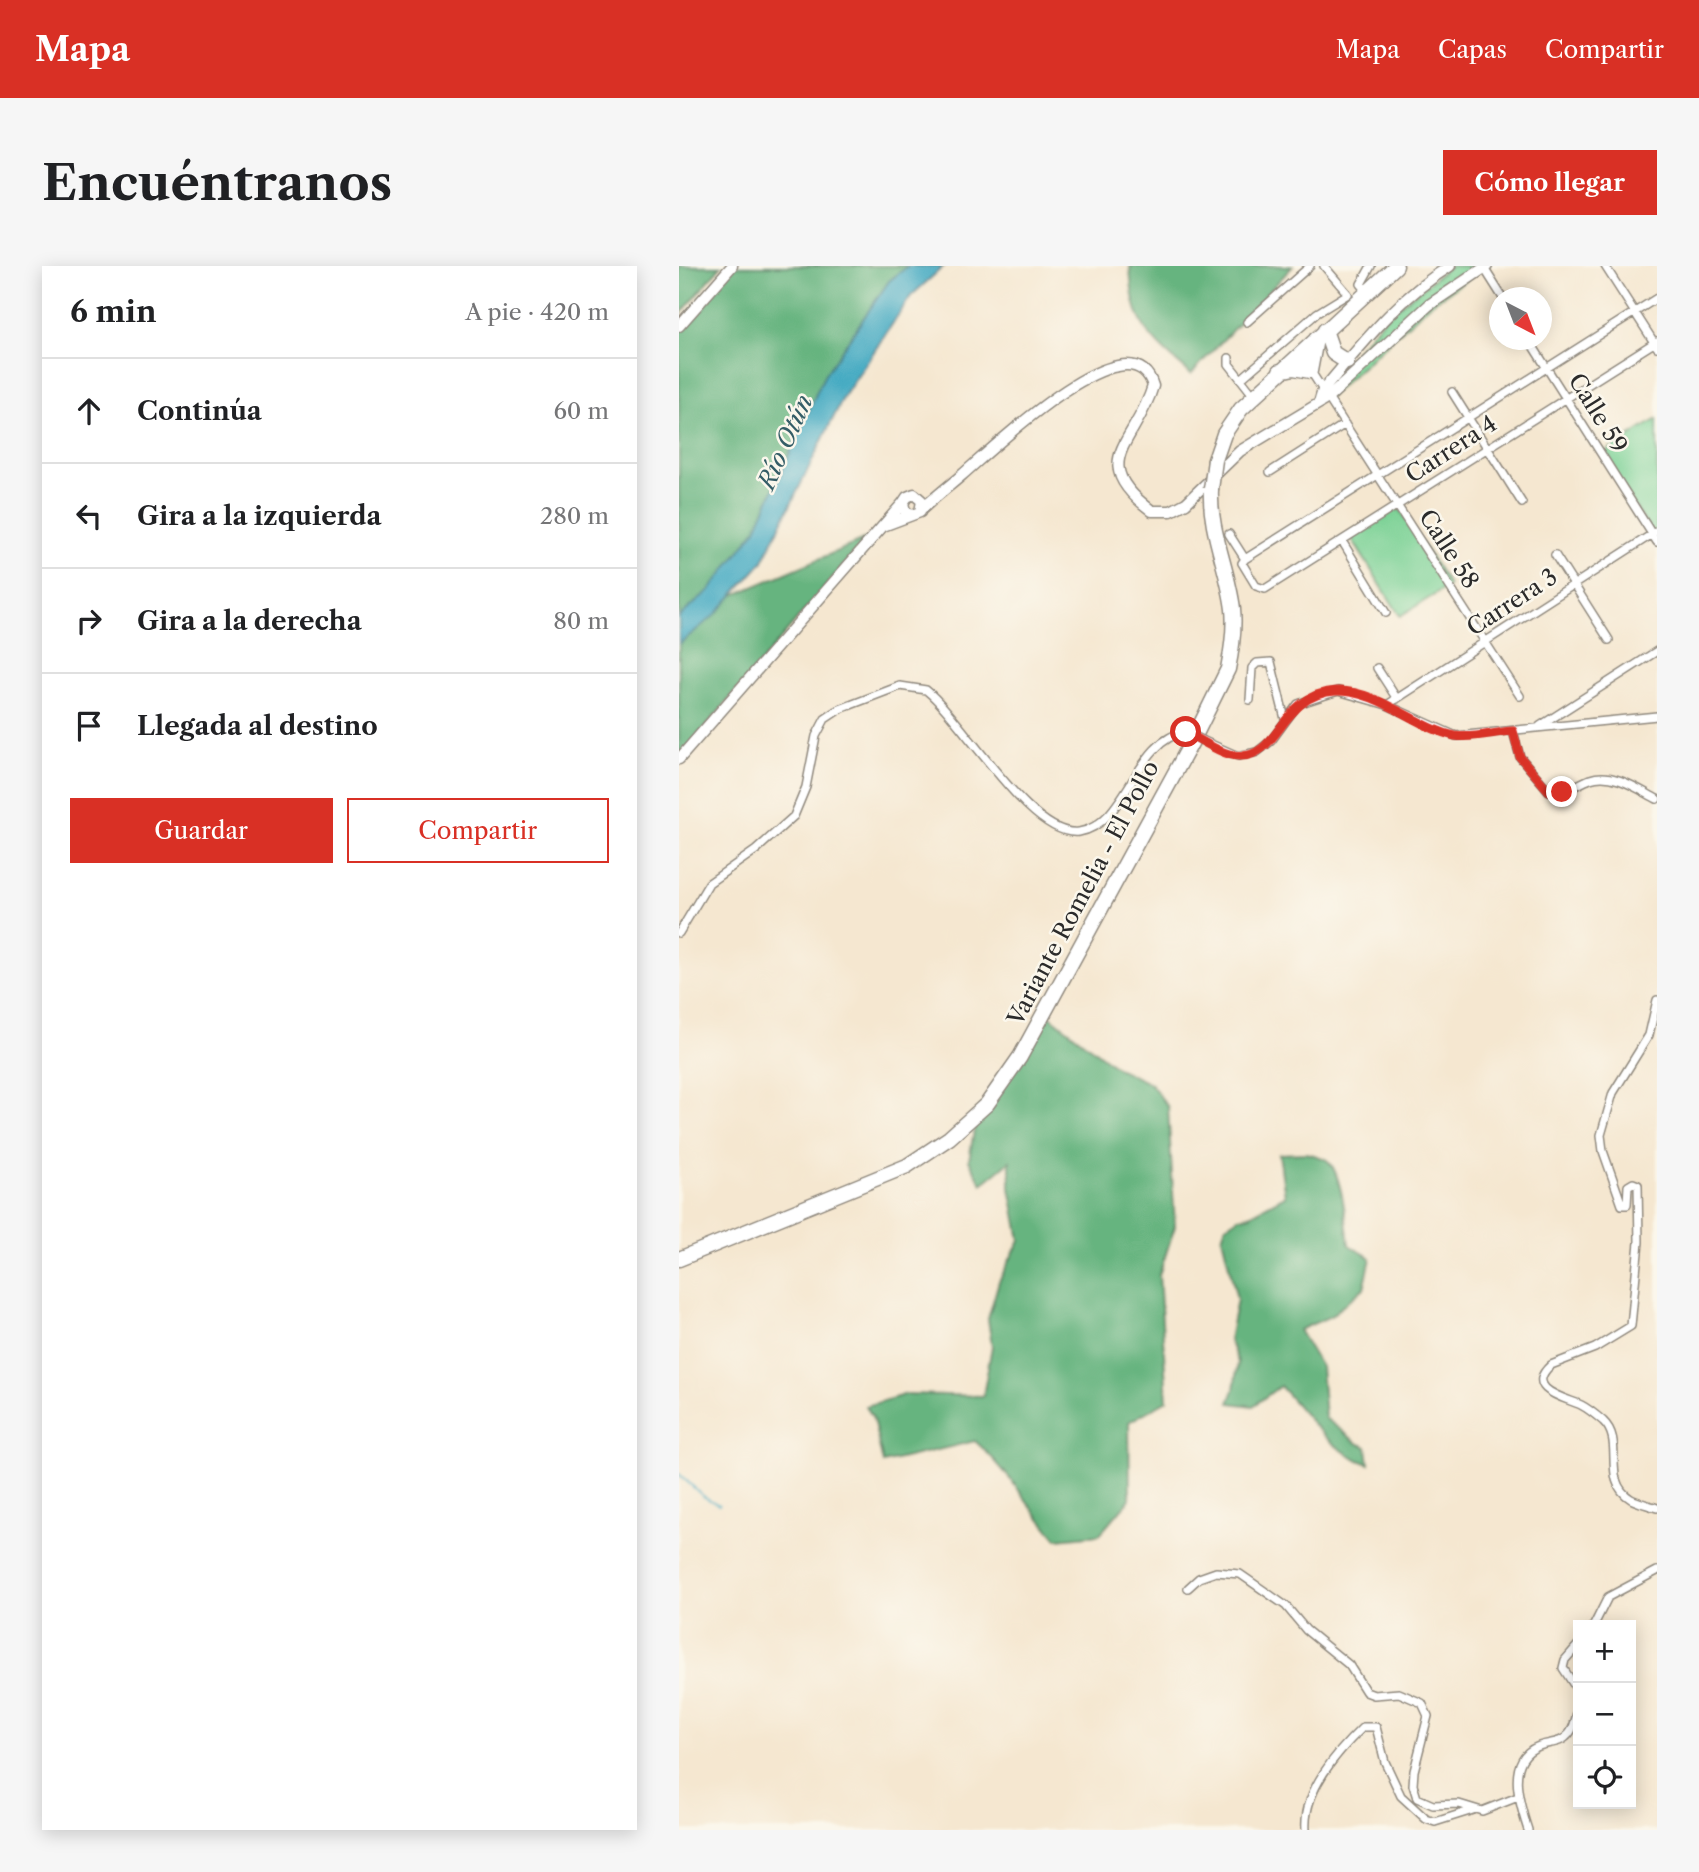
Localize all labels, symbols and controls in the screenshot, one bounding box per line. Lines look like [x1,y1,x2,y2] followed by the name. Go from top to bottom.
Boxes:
[35,29,130,70] text: Mapa
[1336,35,1400,64] text: Mapa
[1438,35,1507,64] text: Capas
[1545,35,1664,64] text: Compartir
[1443,150,1657,215] button: Cómo llegar
[42,152,392,213] text: Encuéntranos
[1489,287,1552,350] north arrow
[70,293,157,330] text: 6 min
[465,298,609,326] text: A pie · 420 m
[1563,368,1633,458] street label: Calle 59
[751,390,819,496] water label: Río Otún
[70,392,108,430] icon: ahead
[137,395,262,427] text: Continúa
[553,397,609,425] text: 60 m
[1400,409,1502,489] street label: Carrera 4
[70,497,108,535] icon: left
[137,500,382,532] text: Gira a la izquierda
[540,502,609,530] text: 280 m
[1413,504,1485,594] street label: Calle 58
[1462,562,1562,642] street label: Carrera 3
[70,602,108,640] icon: right
[137,605,362,637] text: Gira a la derecha
[553,607,609,635] text: 80 m
[70,707,108,745] icon: arrive
[137,710,378,742] text: Llegada al destino
[1170,716,1201,747] route start
[1001,756,1165,1031] street label: Variante Romelia - El Pollo
[1546,776,1577,807] route end
[70,798,333,863] button: Guardar
[347,798,609,863] button: Compartir
[1573,1620,1636,1809] map controls
[1573,1620,1636,1683] button: +
[1573,1683,1636,1746] button: −
[1573,1746,1636,1809] button: locate

